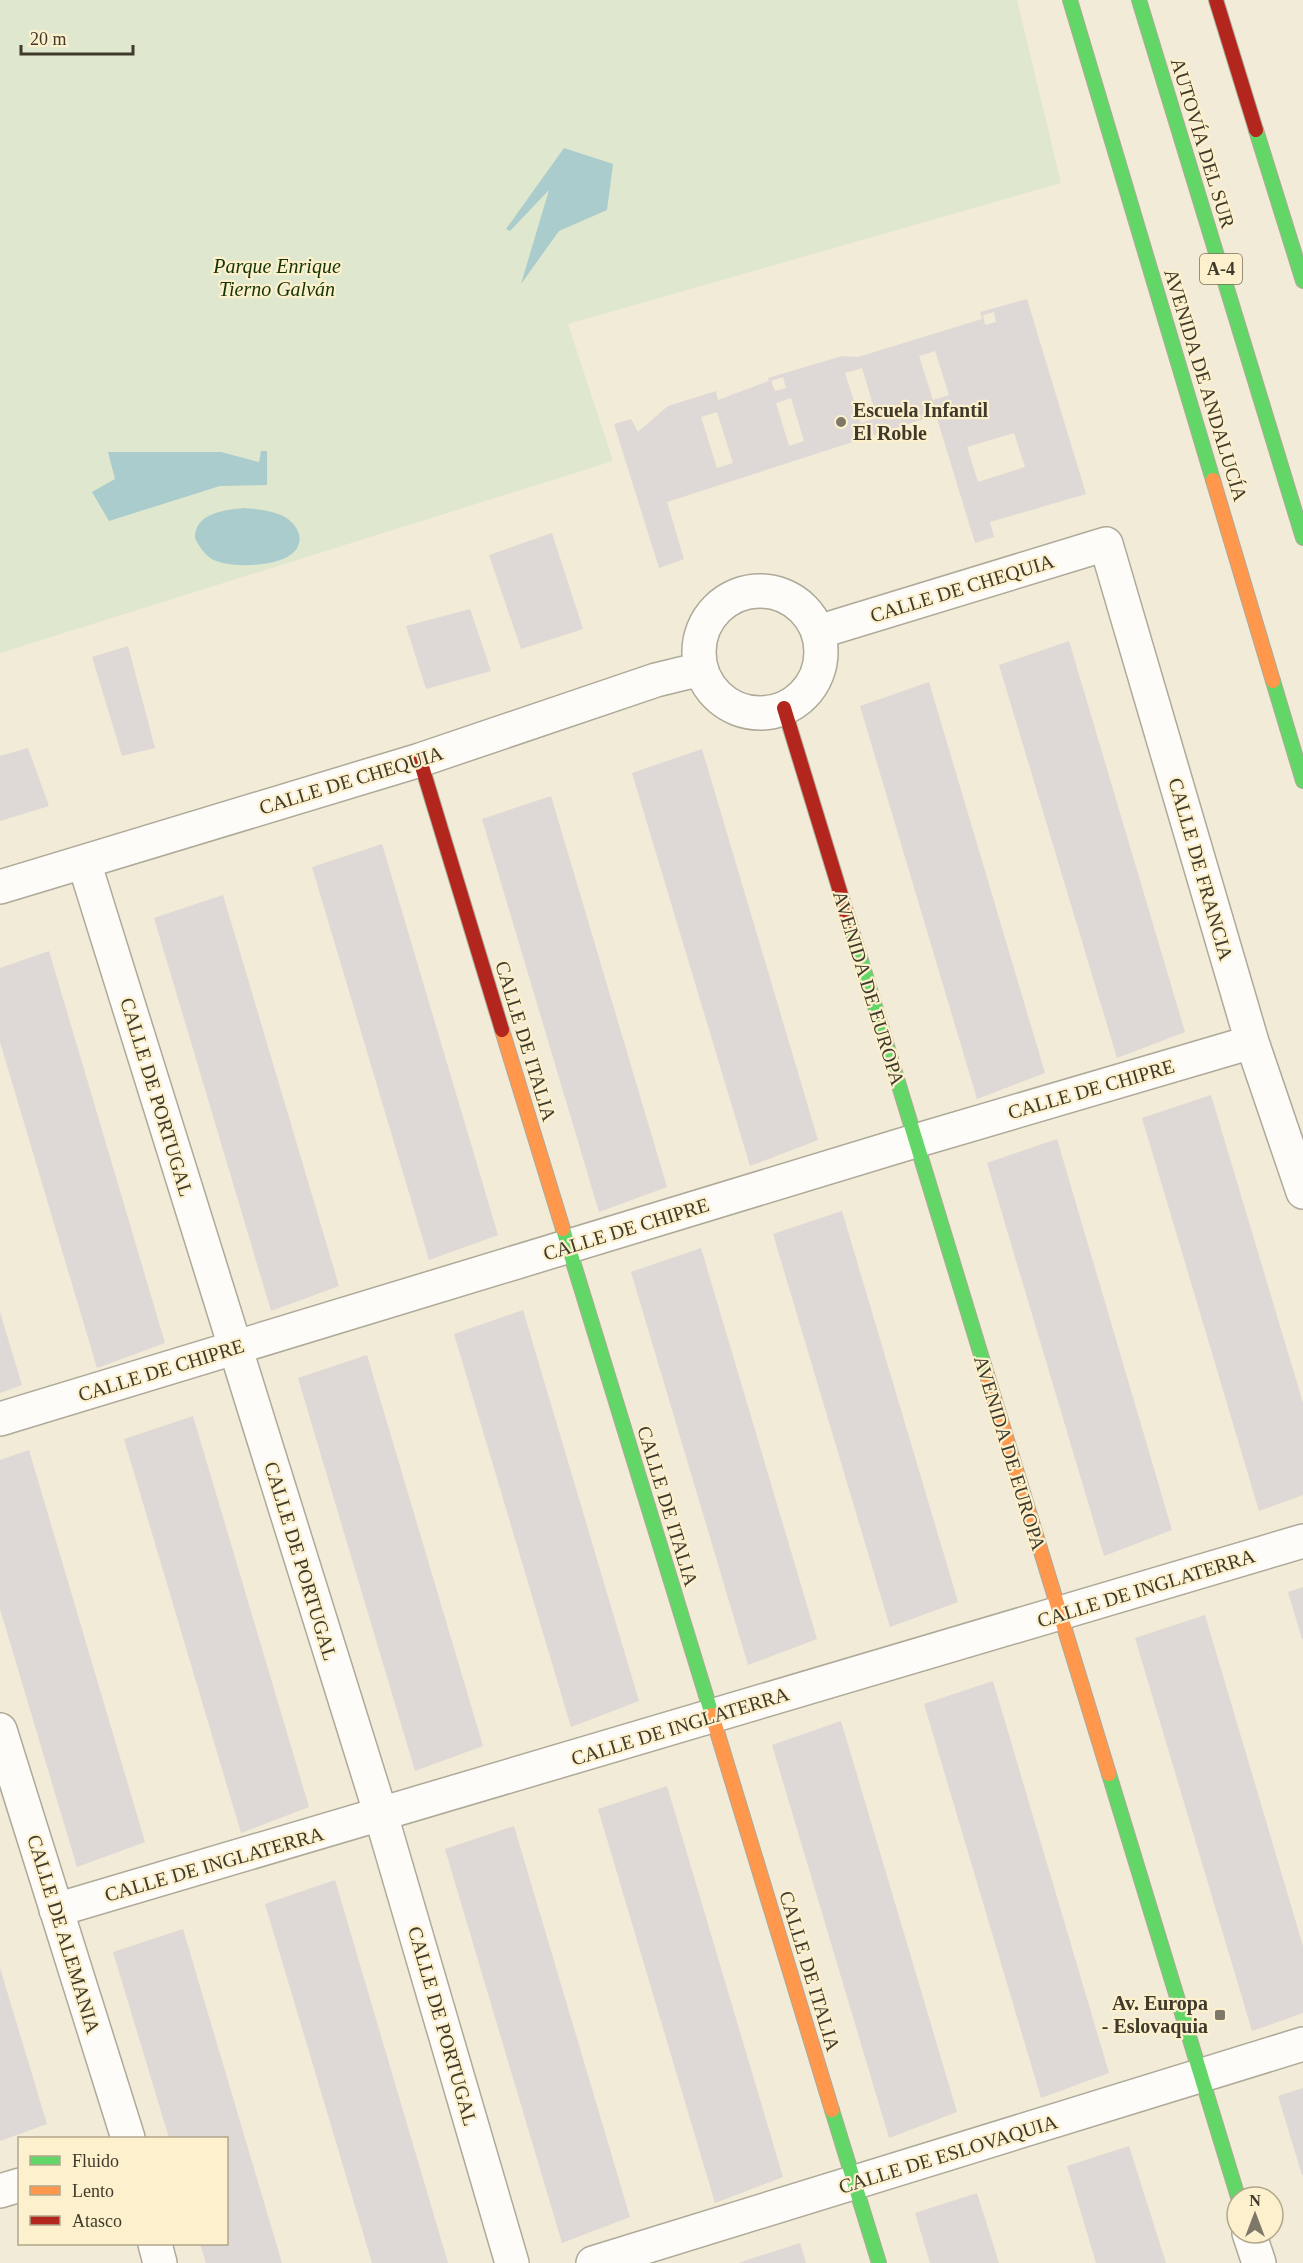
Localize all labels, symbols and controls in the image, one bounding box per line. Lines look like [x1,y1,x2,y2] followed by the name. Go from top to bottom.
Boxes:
[21,18,134,56] scale bar
[30,29,67,49] text: 20 m
[1167,55,1240,231] street label: AUTOVÍA DEL SUR
[1200,254,1242,284] road number: A-4
[212,255,341,300] park label: Parque Enrique Tierno Galván
[1160,266,1252,504] street label: AVENIDA DE ANDALUCÍA
[853,399,988,444] place label: Escuela Infantil El Roble
[834,415,848,429] marker: Escuela Infantil El Roble
[867,549,1057,626] street label: CALLE DE CHEQUIA
[256,741,446,818] street label: CALLE DE CHEQUIA
[1164,775,1238,963] street label: CALLE DE FRANCIA
[829,888,909,1088] street label: AVENIDA DE EUROPA
[491,958,561,1124] street label: CALLE DE ITALIA
[116,995,198,1199] street label: CALLE DE PORTUGAL
[1005,1055,1177,1123] street label: CALLE DE CHIPRE
[540,1193,712,1265] street label: CALLE DE CHIPRE
[75,1334,247,1406] street label: CALLE DE CHIPRE
[970,1353,1050,1553] street label: AVENIDA DE EUROPA
[633,1423,703,1589] street label: CALLE DE ITALIA
[260,1459,342,1663] street label: CALLE DE PORTUGAL
[1034,1544,1258,1632] street label: CALLE DE INGLATERRA
[568,1682,792,1770] street label: CALLE DE INGLATERRA
[102,1822,326,1906] street label: CALLE DE INGLATERRA
[23,1832,105,2037] street label: CALLE DE ALEMANIA
[775,1888,845,2054] street label: CALLE DE ITALIA
[404,1924,482,2128] street label: CALLE DE PORTUGAL
[1102,1992,1208,2038] place label: Av. Europa - Eslovaquia
[1213,2008,1227,2022] marker: Av. Europa - Eslovaquia
[836,2110,1060,2198] street label: CALLE DE ESLOVAQUIA
[18,2137,228,2245] legend
[72,2151,119,2171] text: Fluido
[72,2181,114,2201] text: Lento
[1225,2185,1285,2245] north arrow
[1249,2192,1261,2209] text: N
[72,2211,122,2231] text: Atasco

